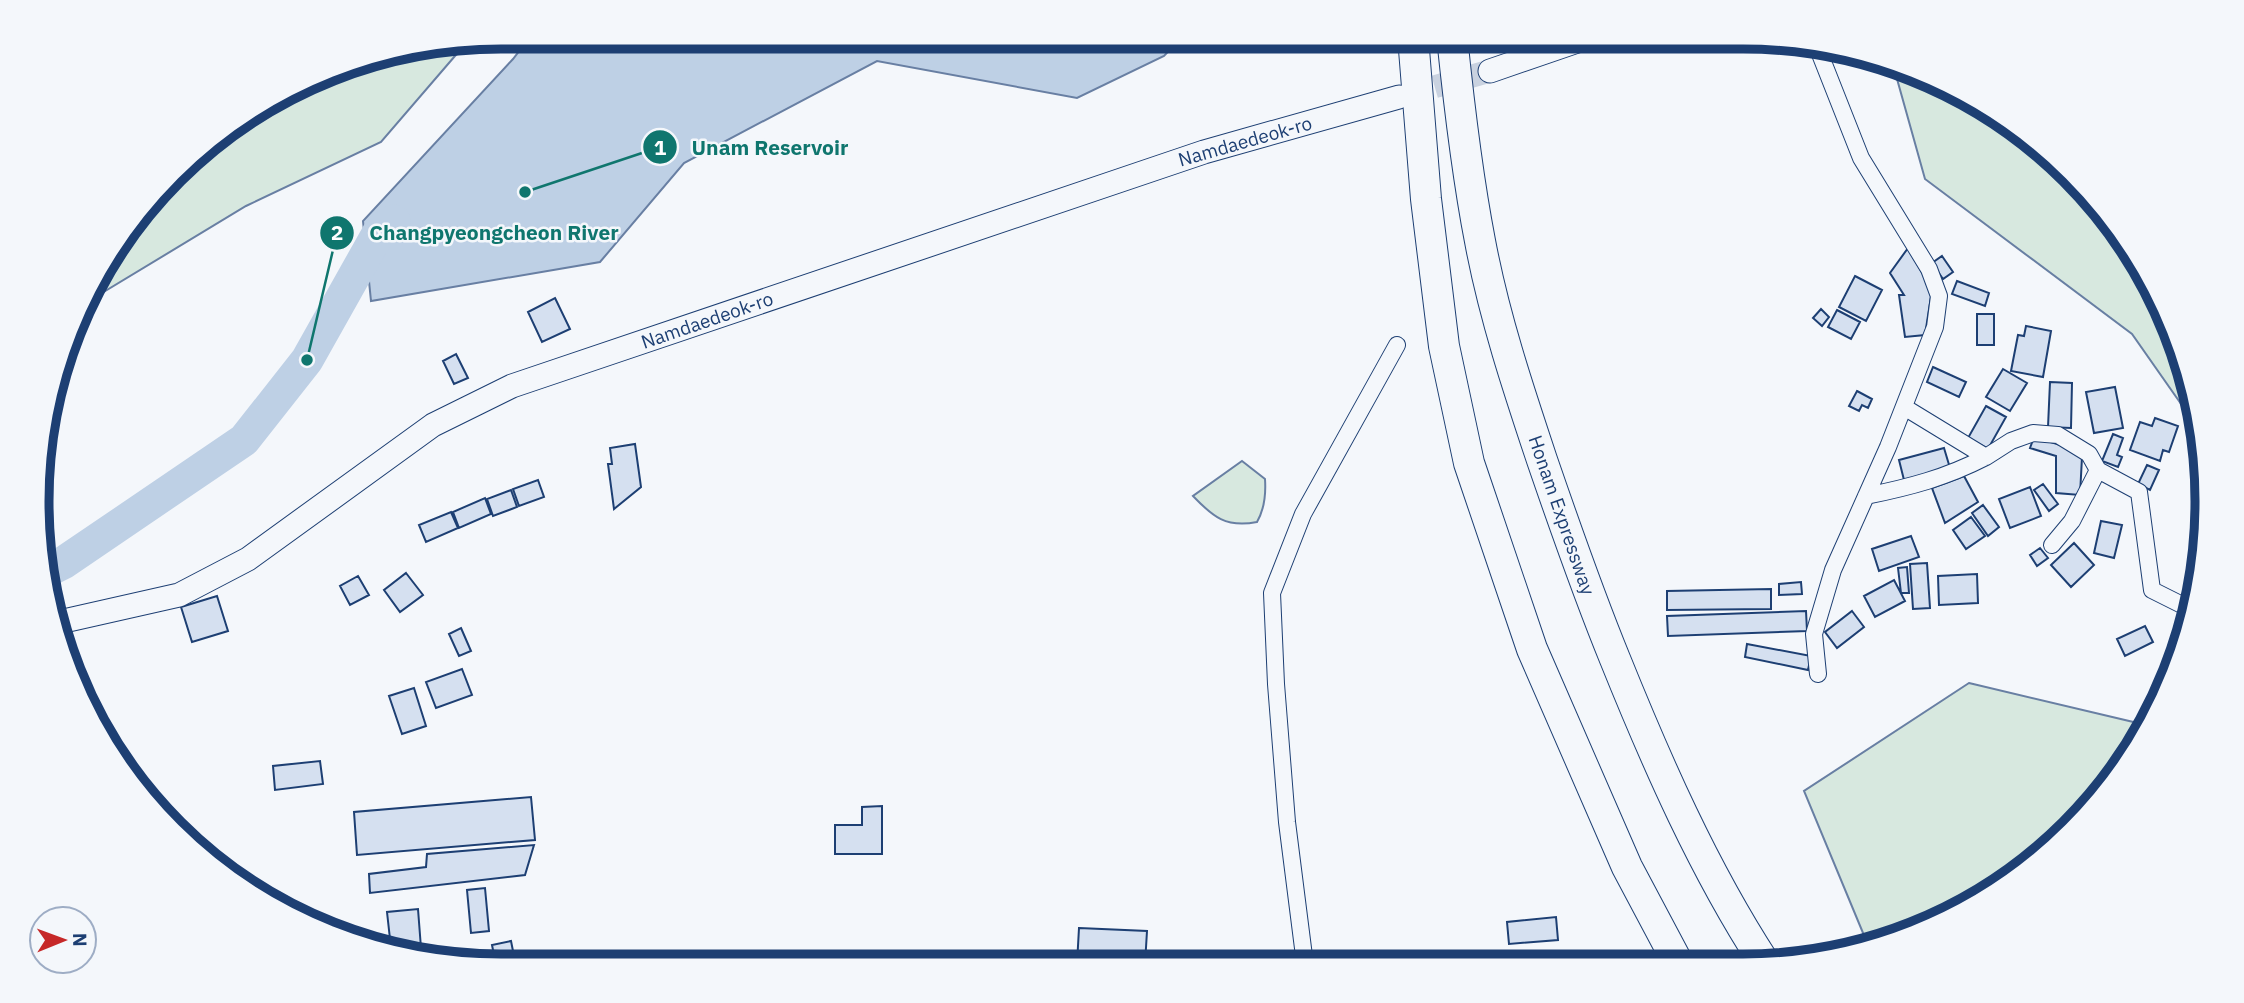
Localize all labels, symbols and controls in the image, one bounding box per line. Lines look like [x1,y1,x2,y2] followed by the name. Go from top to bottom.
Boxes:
[1175,110,1315,172] street label: Namdaedeok-ro
[642,126,862,168] callout: Unam Reservoir
[654,133,667,161] text: 1
[692,133,849,161] text: Unam Reservoir
[320,212,632,254] callout: Changpyeongcheon River
[331,218,343,246] text: 2
[369,218,619,246] text: Changpyeongcheon River
[638,286,776,354] street label: Namdaedeok-ro
[1523,432,1601,598] street label: Honam Expressway
[28,905,98,975] north arrow
[68,933,92,947] text: N

